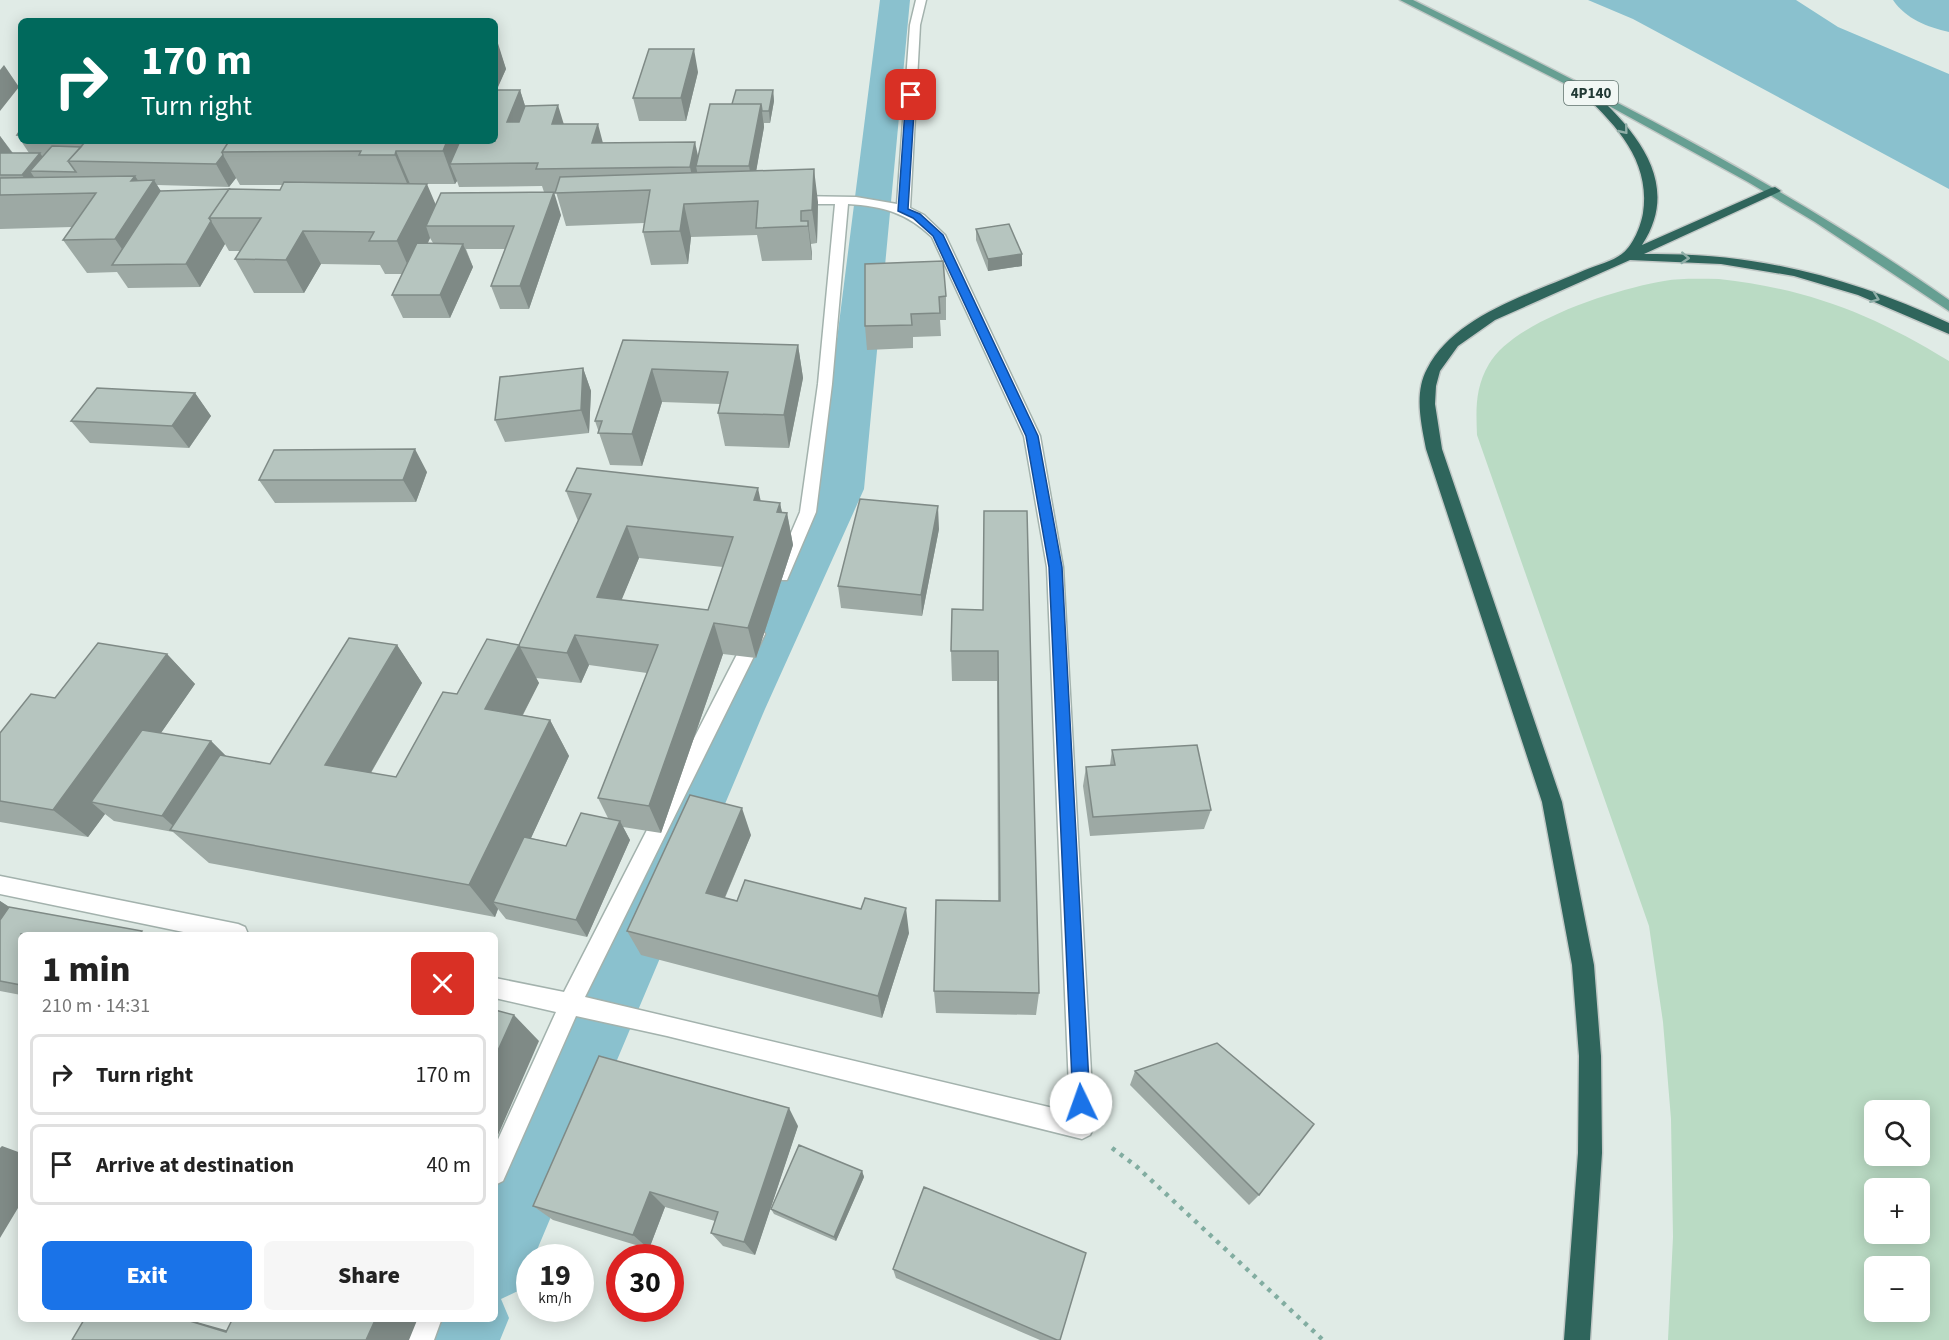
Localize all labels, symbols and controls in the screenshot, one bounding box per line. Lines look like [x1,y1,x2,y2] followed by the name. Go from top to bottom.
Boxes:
[141,31,252,91] text: 170 m
[42,42,120,120] icon: right
[885,69,936,120] pin
[894,78,927,111] icon: arrive
[1564,81,1618,105] road number: 4P140
[141,87,252,126] text: Turn right
[1617,123,1628,134] one-way arrow
[1681,251,1690,264] one-way arrow
[1869,290,1880,303] one-way arrow
[42,944,130,995] text: 1 min
[411,952,474,1015] button: close
[42,992,150,1020] text: 210 m · 14:31
[45,1058,78,1091] icon: right
[96,1059,193,1091] text: Turn right
[416,1059,471,1091] text: 170 m
[1049,1071,1113,1135] position arrow
[1864,1100,1930,1322] map controls
[1864,1100,1930,1166] button: search
[45,1148,78,1181] icon: arrive
[96,1149,294,1181] text: Arrive at destination
[426,1149,471,1181] text: 40 m
[1864,1178,1930,1244] button: +
[42,1241,252,1310] button: Exit
[264,1241,474,1310] button: Share
[606,1244,684,1322] speed limit sign: 30
[539,1254,571,1297] text: 19
[1864,1256,1930,1322] button: −
[538,1288,572,1309] text: km/h

